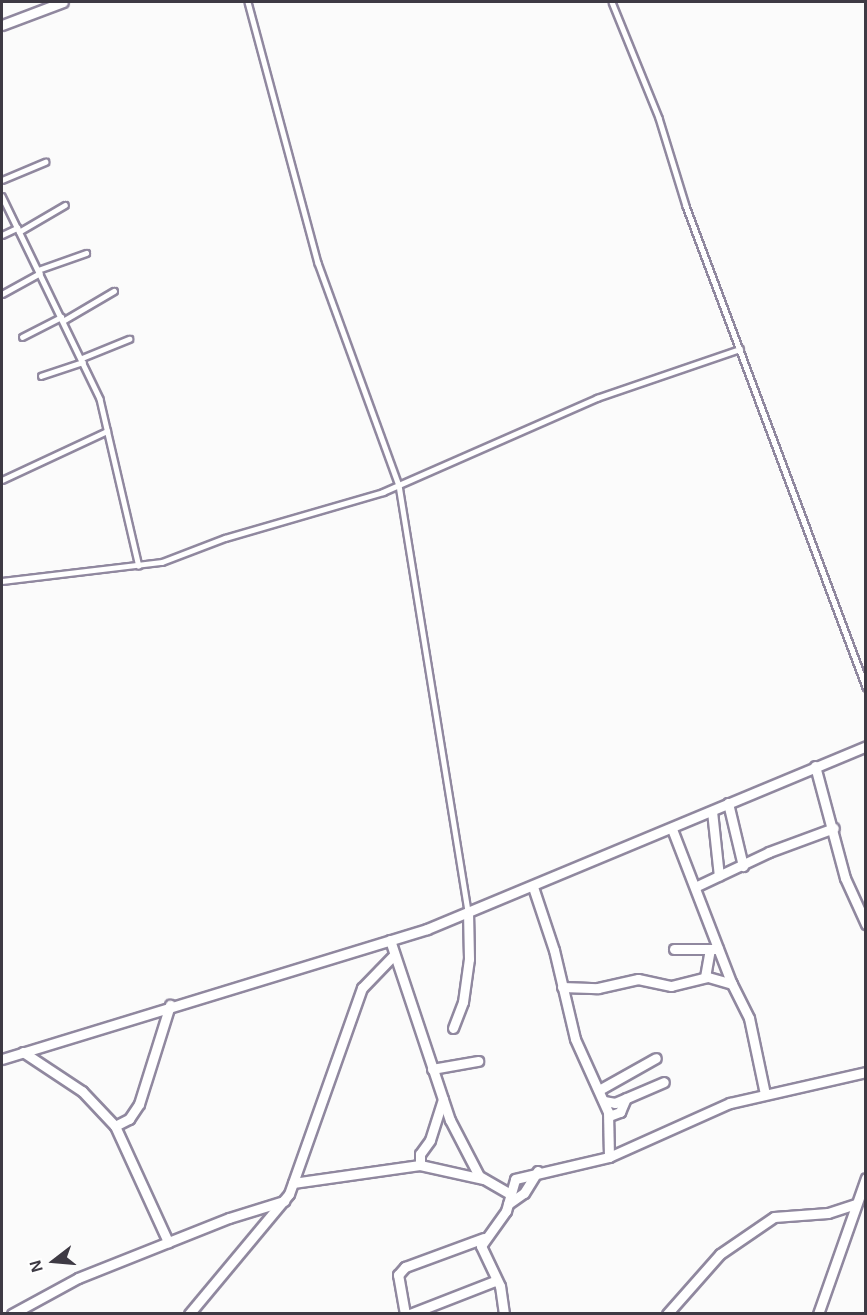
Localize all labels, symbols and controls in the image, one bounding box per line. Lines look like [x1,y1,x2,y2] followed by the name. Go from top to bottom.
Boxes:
[24,1231,84,1291] north arrow
[26,1258,46,1274] text: N

